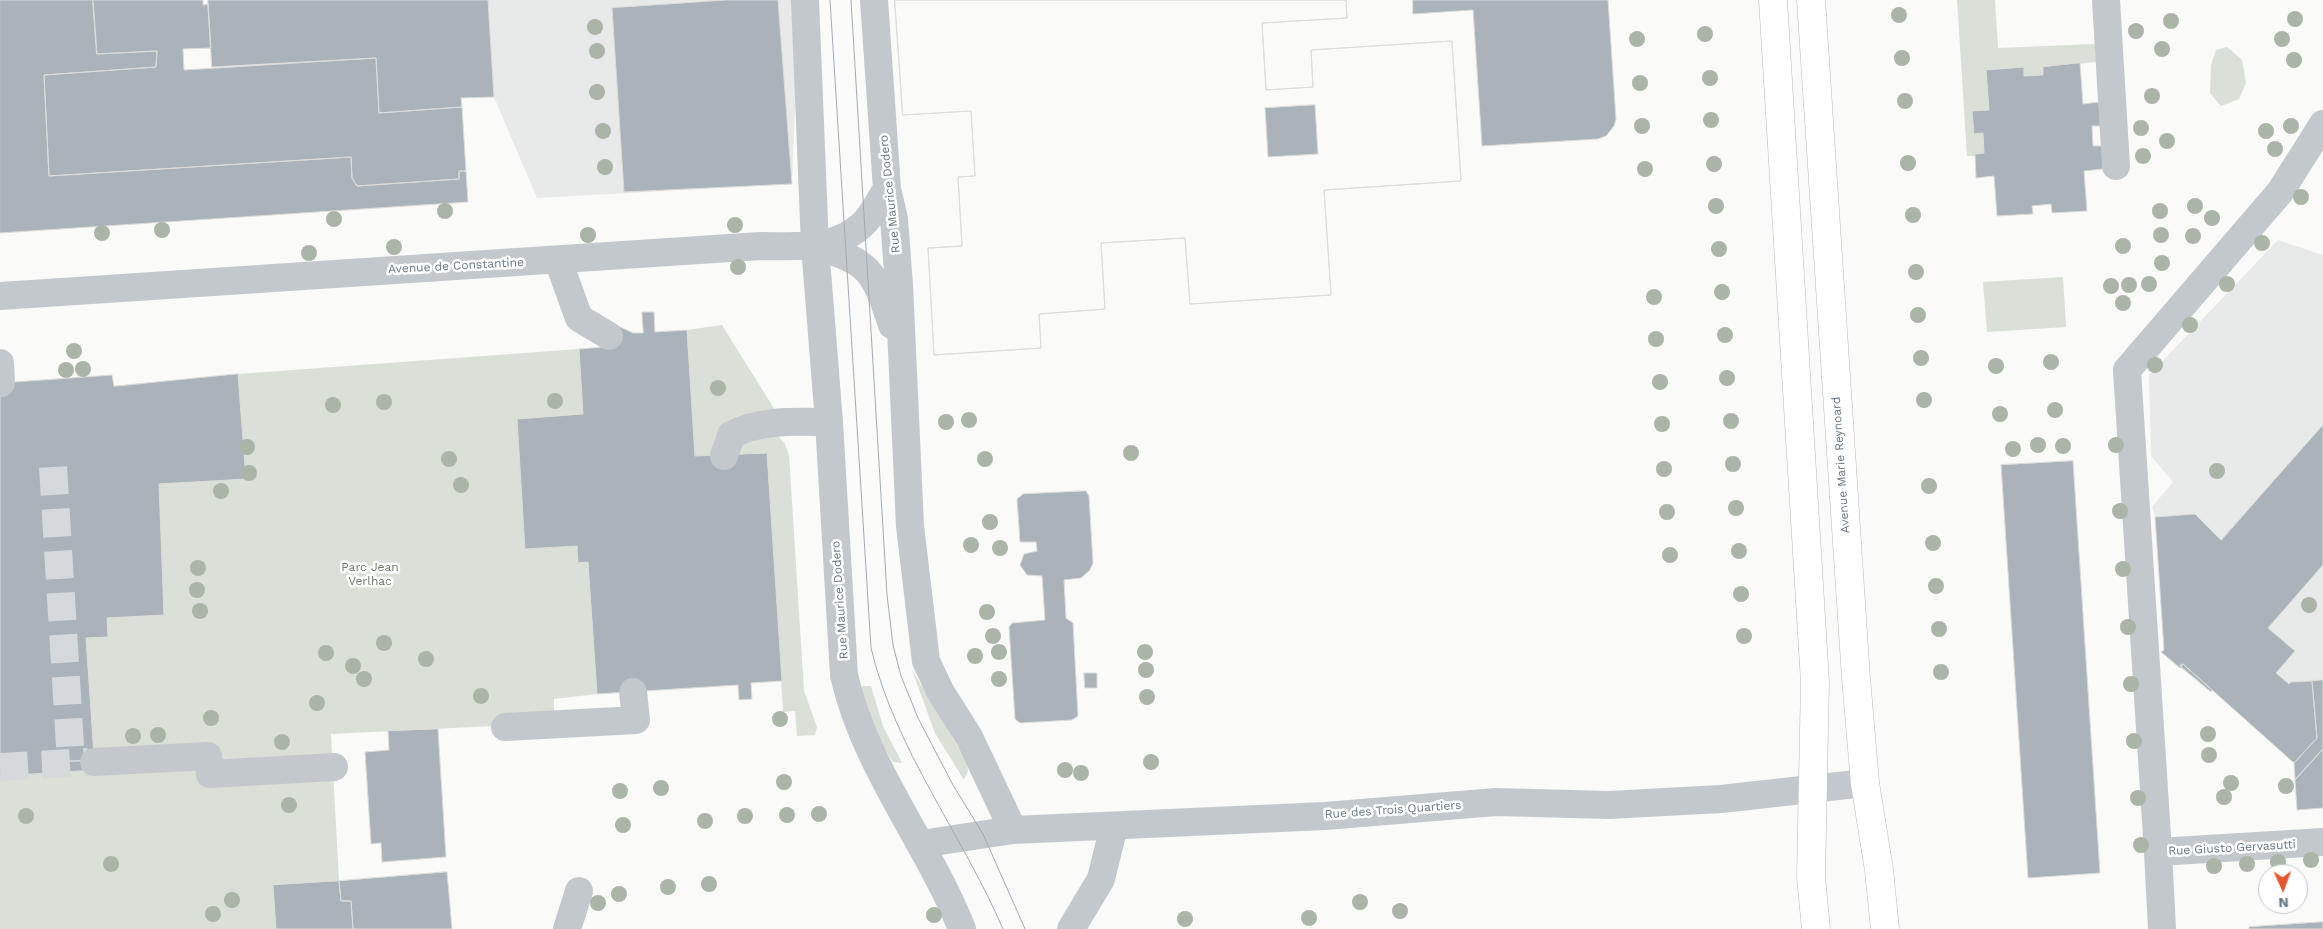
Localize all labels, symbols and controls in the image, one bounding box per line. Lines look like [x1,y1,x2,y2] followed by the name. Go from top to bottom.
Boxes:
[877,134,903,254] street label: Rue Maurice Dodero
[388,255,524,277] street label: Avenue de Constantine
[1829,396,1853,534] street label: Avenue Marie Reynoard
[829,540,851,660] street label: Rue Maurice Dodero
[341,560,399,588] park label: Parc Jean Verlhac
[1324,798,1462,822] street label: Rue des Trois Quartiers
[2168,837,2296,859] street label: Rue Giusto Gervasutti
[2258,864,2308,914] north arrow
[2278,895,2289,911] text: N

